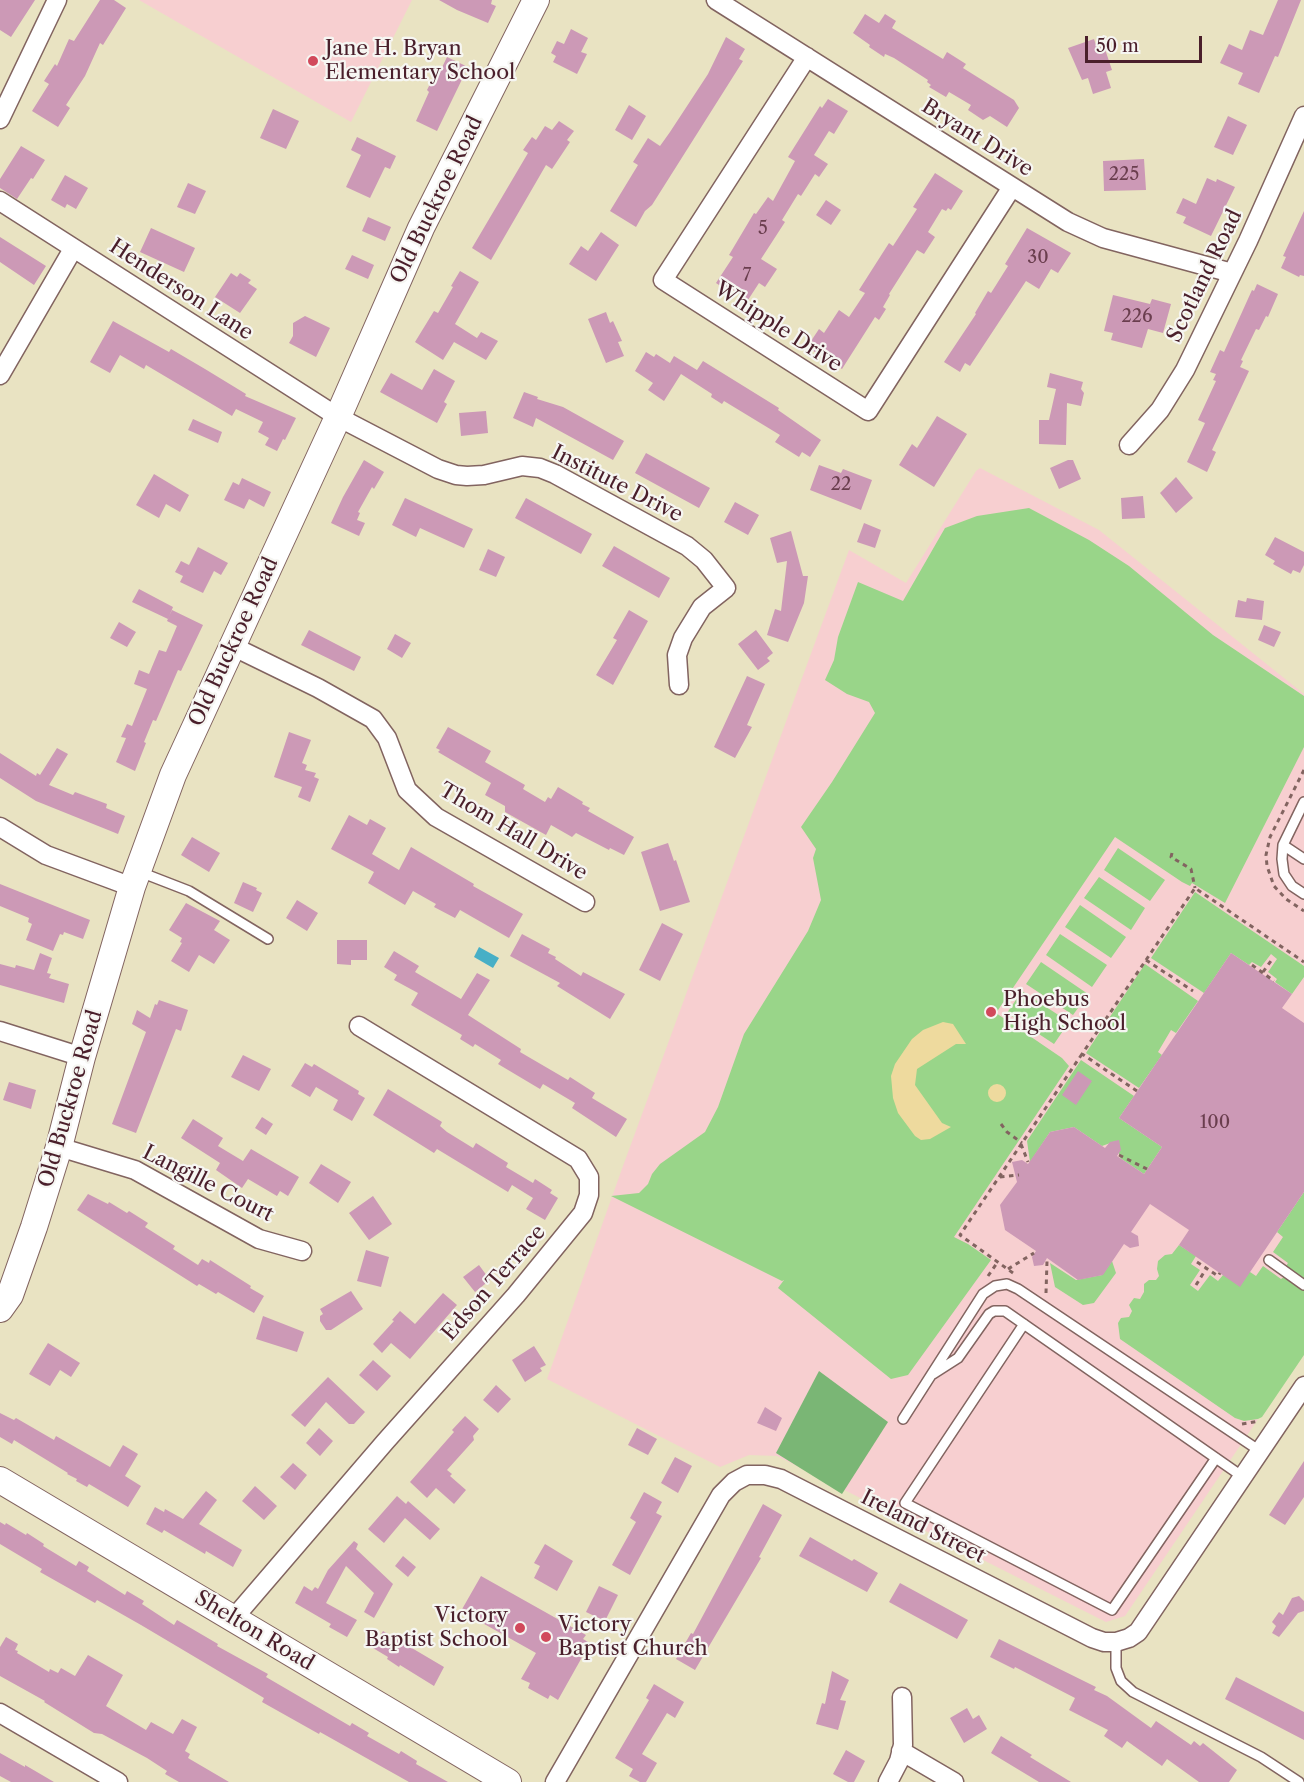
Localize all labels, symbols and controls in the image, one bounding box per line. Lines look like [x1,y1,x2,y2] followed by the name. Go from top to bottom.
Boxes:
[1088,24,1205,62] scale bar
[1096,35,1139,57] text: 50 m
[325,36,515,86] place label: Jane H. Bryan Elementary School
[306,54,320,68] marker: Jane H. Bryan Elementary School
[917,94,1037,182] street label: Bryant Drive
[385,112,489,288] street label: Old Buckroe Road
[1109,164,1139,186] house number: 225
[1162,205,1248,347] street label: Scotland Road
[758,218,768,240] house number: 5
[104,234,258,346] street label: Henderson Lane
[1027,247,1049,269] house number: 30
[743,265,751,287] house number: 7
[709,276,847,378] street label: Whipple Drive
[1121,306,1153,328] house number: 226
[547,440,687,528] street label: Institute Drive
[831,474,851,496] house number: 22
[184,554,284,730] street label: Old Buckroe Road
[434,778,592,886] street label: Thom Hall Drive
[1003,987,1126,1037] place label: Phoebus High School
[984,1005,998,1019] marker: Phoebus High School
[34,1007,108,1191] street label: Old Buckroe Road
[1200,1112,1230,1134] house number: 100
[138,1140,278,1228] street label: Langille Court
[437,1220,551,1346] street label: Edson Terrace
[856,1485,990,1569] street label: Ireland Street
[190,1586,318,1676] street label: Shelton Road
[365,1603,508,1653] place label: Victory Baptist School
[558,1612,708,1662] place label: Victory Baptist Church
[513,1621,527,1635] marker: Victory Baptist School
[539,1630,553,1644] marker: Victory Baptist Church

